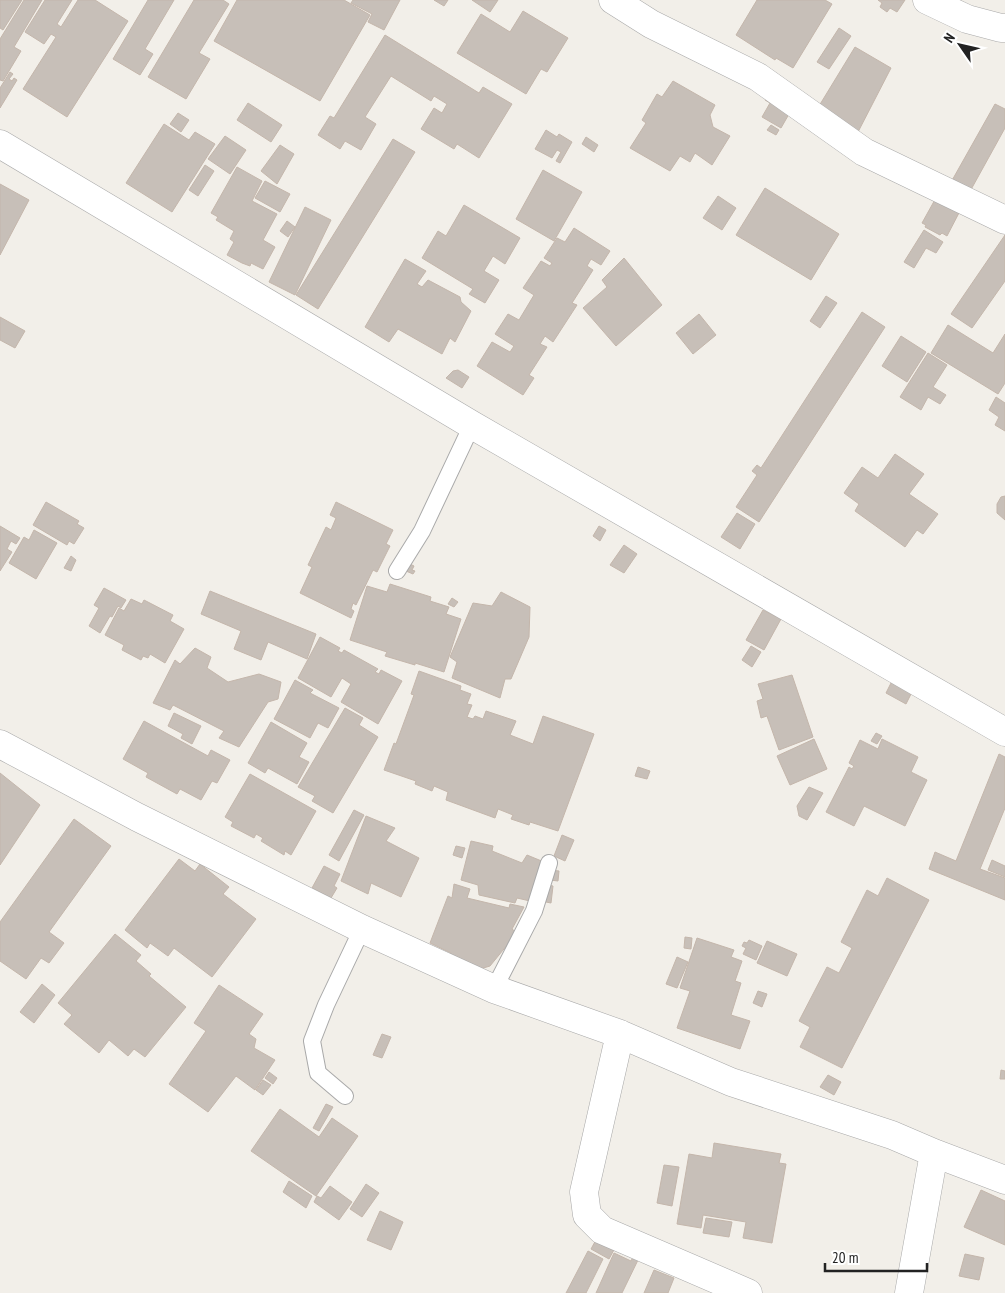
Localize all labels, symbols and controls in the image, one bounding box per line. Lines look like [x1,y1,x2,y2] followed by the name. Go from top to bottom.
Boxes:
[935,20,985,70] north arrow
[940,30,959,46] text: N
[825,1240,928,1272] scale bar
[832,1248,858,1267] text: 20 m

